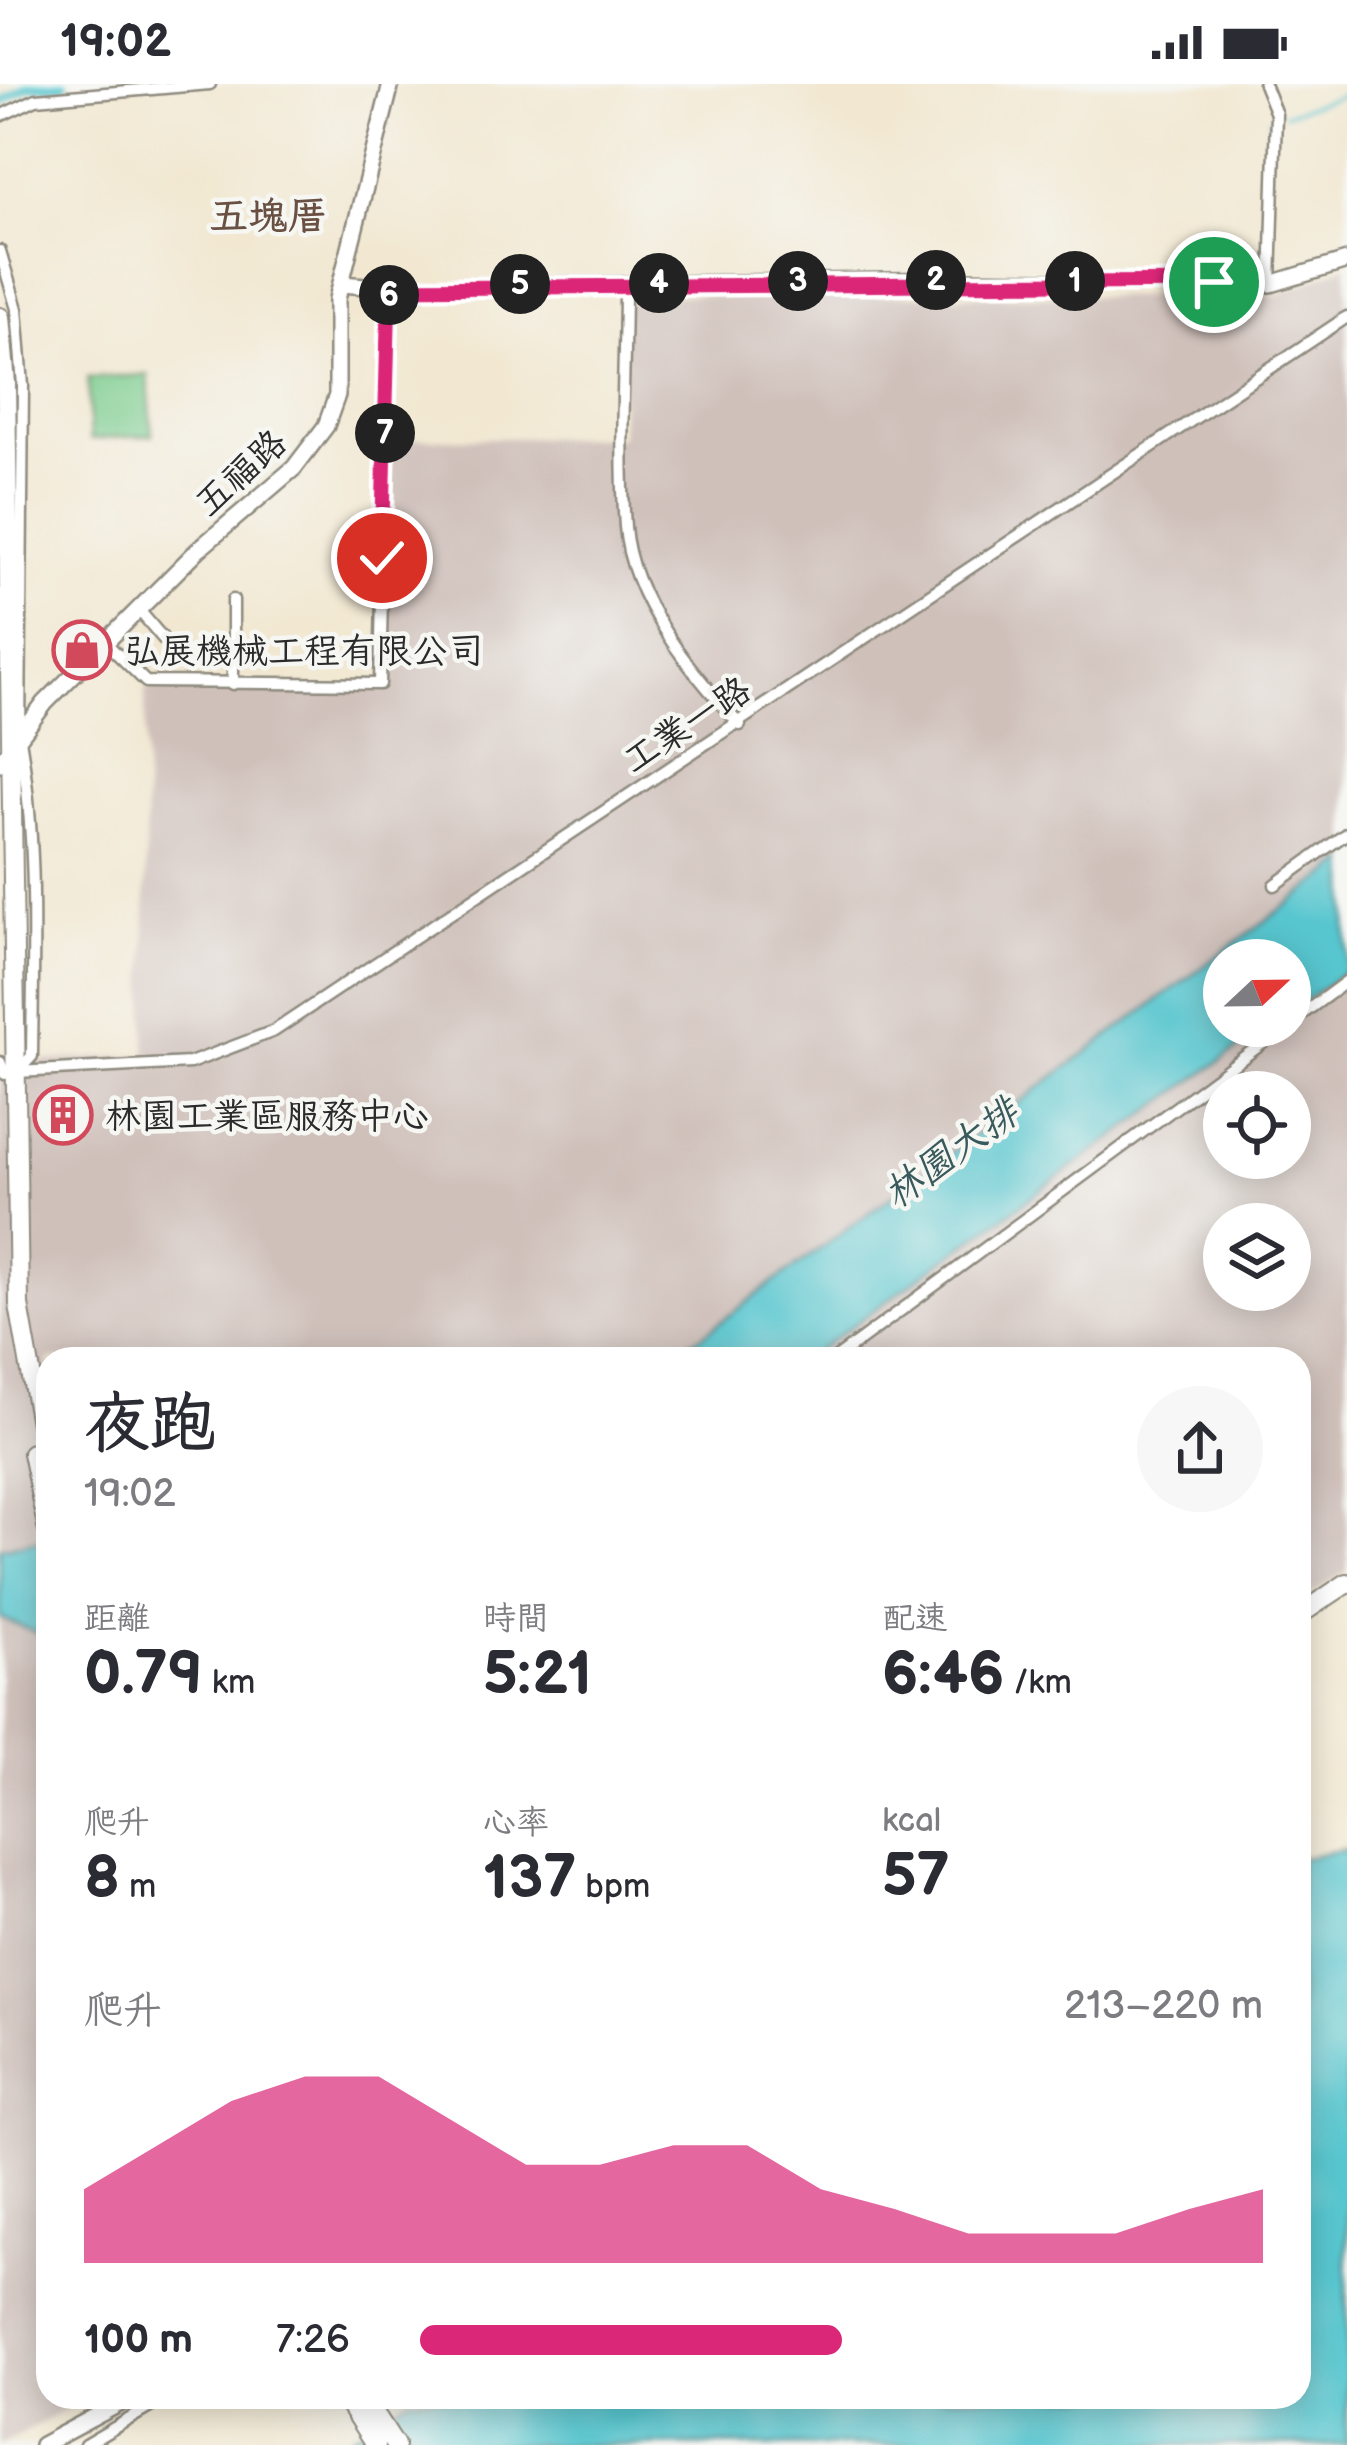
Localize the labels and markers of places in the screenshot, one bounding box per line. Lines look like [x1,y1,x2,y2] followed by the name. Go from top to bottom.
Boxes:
[1163,231,1265,333] pin
[906,250,966,310] pin: 2
[768,251,828,311] pin: 3
[1045,251,1105,311] pin: 1
[629,253,689,313] pin: 4
[490,254,550,314] pin: 5
[359,265,419,325] pin: 6
[355,403,415,463] pin: 7
[331,507,433,609] pin
[51,619,113,681] shop icon: 弘展機械工程有限公司
[124,631,484,674] place label: 弘展機械工程有限公司
[32,1084,94,1146] building icon: 林園工業區服務中心
[105,1096,429,1139] place label: 林園工業區服務中心

